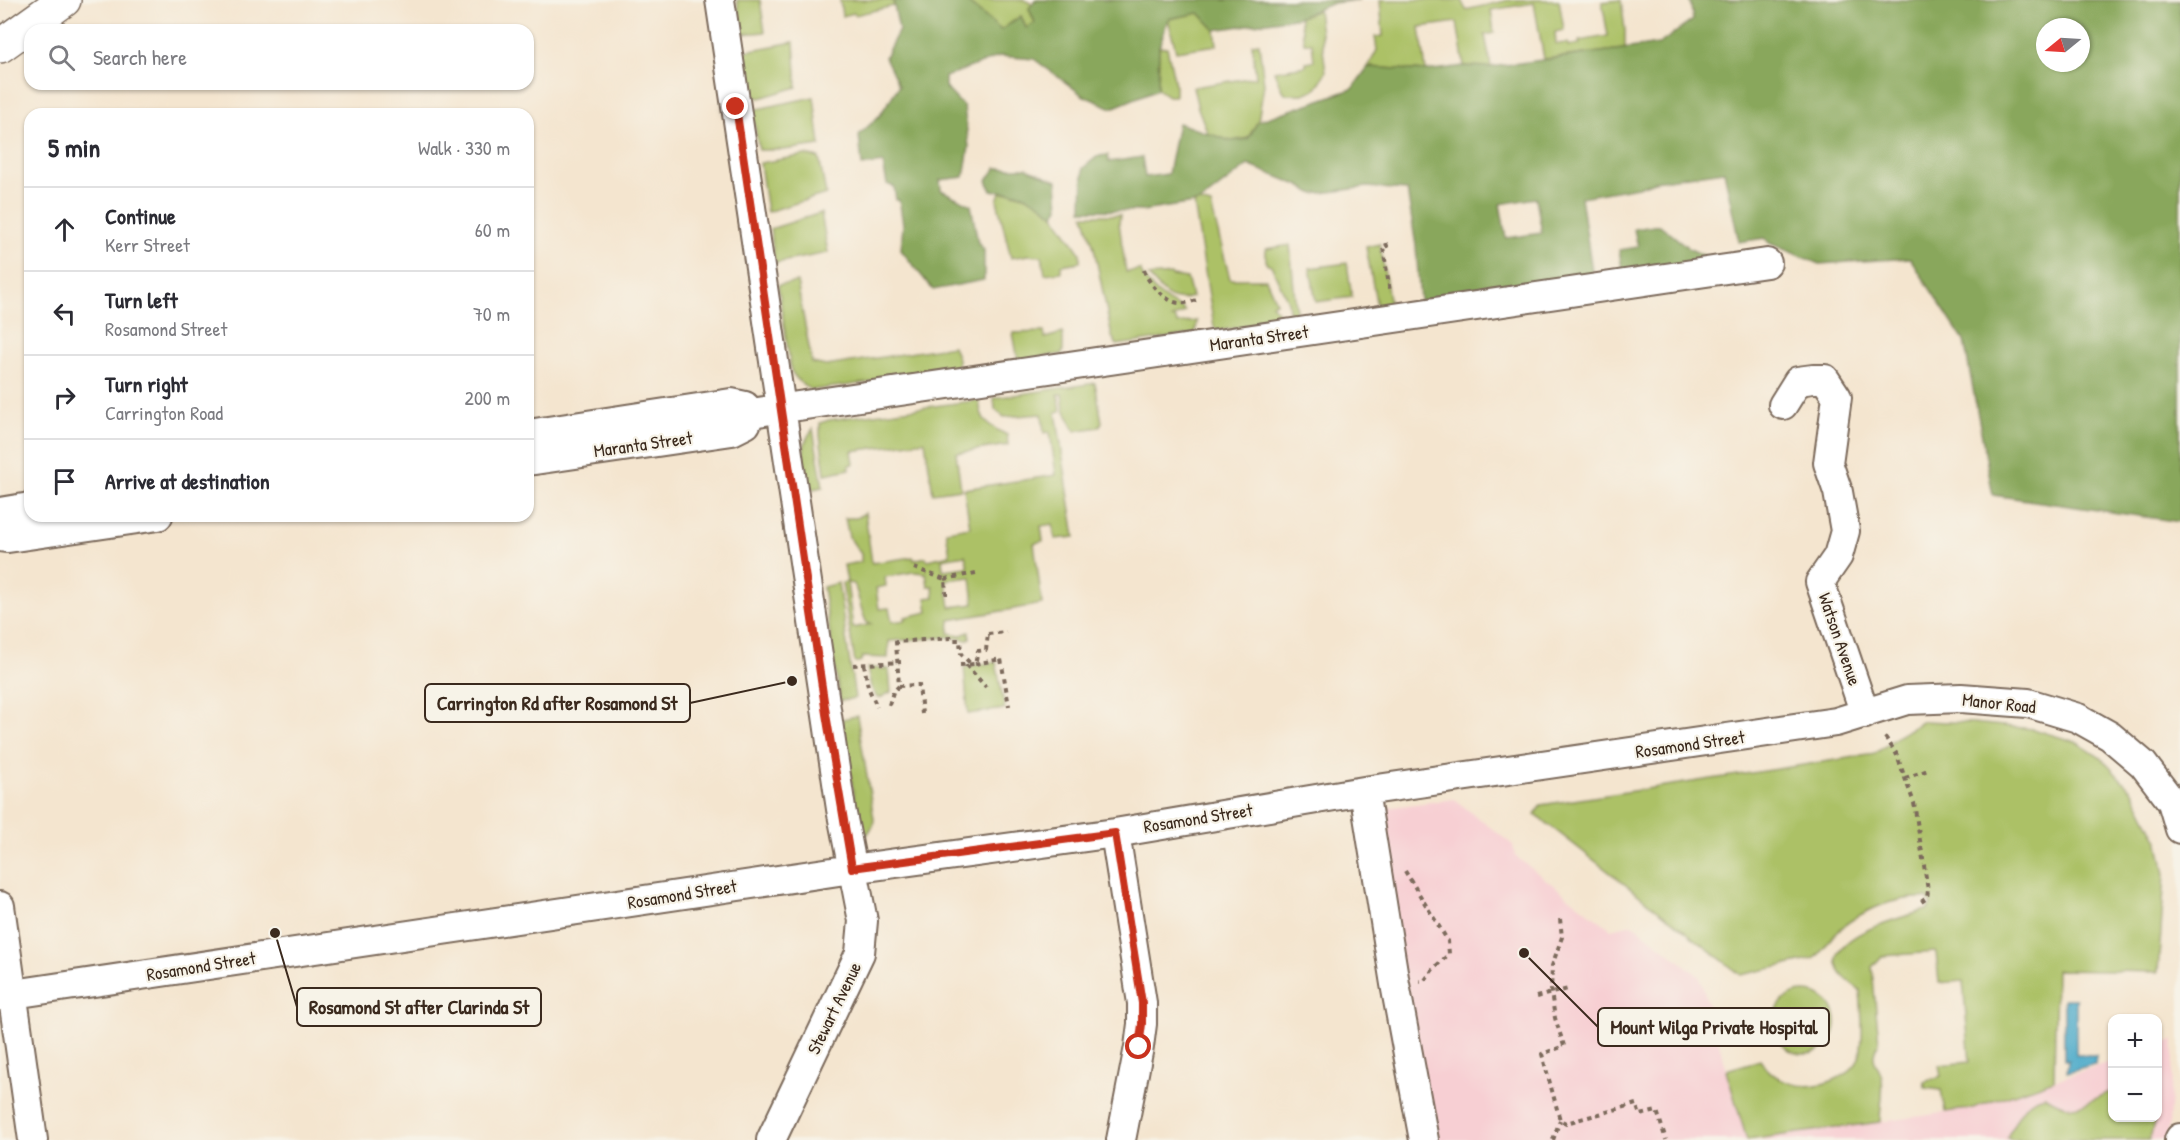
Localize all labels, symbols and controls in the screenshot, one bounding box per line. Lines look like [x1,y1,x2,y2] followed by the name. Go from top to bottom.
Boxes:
[2036,18,2090,72] north arrow
[24,24,534,90] search box
[45,41,78,74] icon: search
[93,42,187,72] text: Search here
[722,93,748,119] route end
[48,130,100,165] text: 5 min
[418,134,510,161] text: Walk · 330 m
[105,201,176,231] text: Continue
[48,213,81,246] icon: ahead
[475,216,510,243] text: 60 m
[105,231,190,258] text: Kerr Street
[105,285,178,315] text: Turn left
[48,297,81,330] icon: left
[473,300,510,327] text: 70 m
[105,315,227,342] text: Rosamond Street
[1208,319,1311,357] street label: Maranta Street
[105,369,188,399] text: Turn right
[48,381,81,414] icon: right
[465,384,510,411] text: 200 m
[105,399,223,426] text: Carrington Road
[592,425,695,463] street label: Maranta Street
[48,465,81,498] icon: arrive
[105,466,270,496] text: Arrive at destination
[1812,589,1868,689] street label: Watson Avenue
[425,684,690,722] callout: Carrington Rd after Rosamond St
[1961,687,2037,719] street label: Manor Road
[437,689,678,717] text: Carrington Rd after Rosamond St
[1634,724,1747,764] street label: Rosamond Street
[1142,797,1255,839] street label: Rosamond Street
[626,873,739,915] street label: Rosamond Street
[145,945,258,987] street label: Rosamond Street
[801,958,867,1058] street label: Stewart Avenue
[297,988,541,1026] callout: Rosamond St after Clarinda St
[309,993,530,1020] text: Rosamond St after Clarinda St
[1598,1008,1829,1046] callout: Mount Wilga Private Hospital
[1610,1013,1818,1041] text: Mount Wilga Private Hospital
[2108,1014,2162,1122] map controls
[2108,1014,2162,1068] button: +
[1125,1033,1151,1059] route start
[2108,1068,2162,1122] button: −

